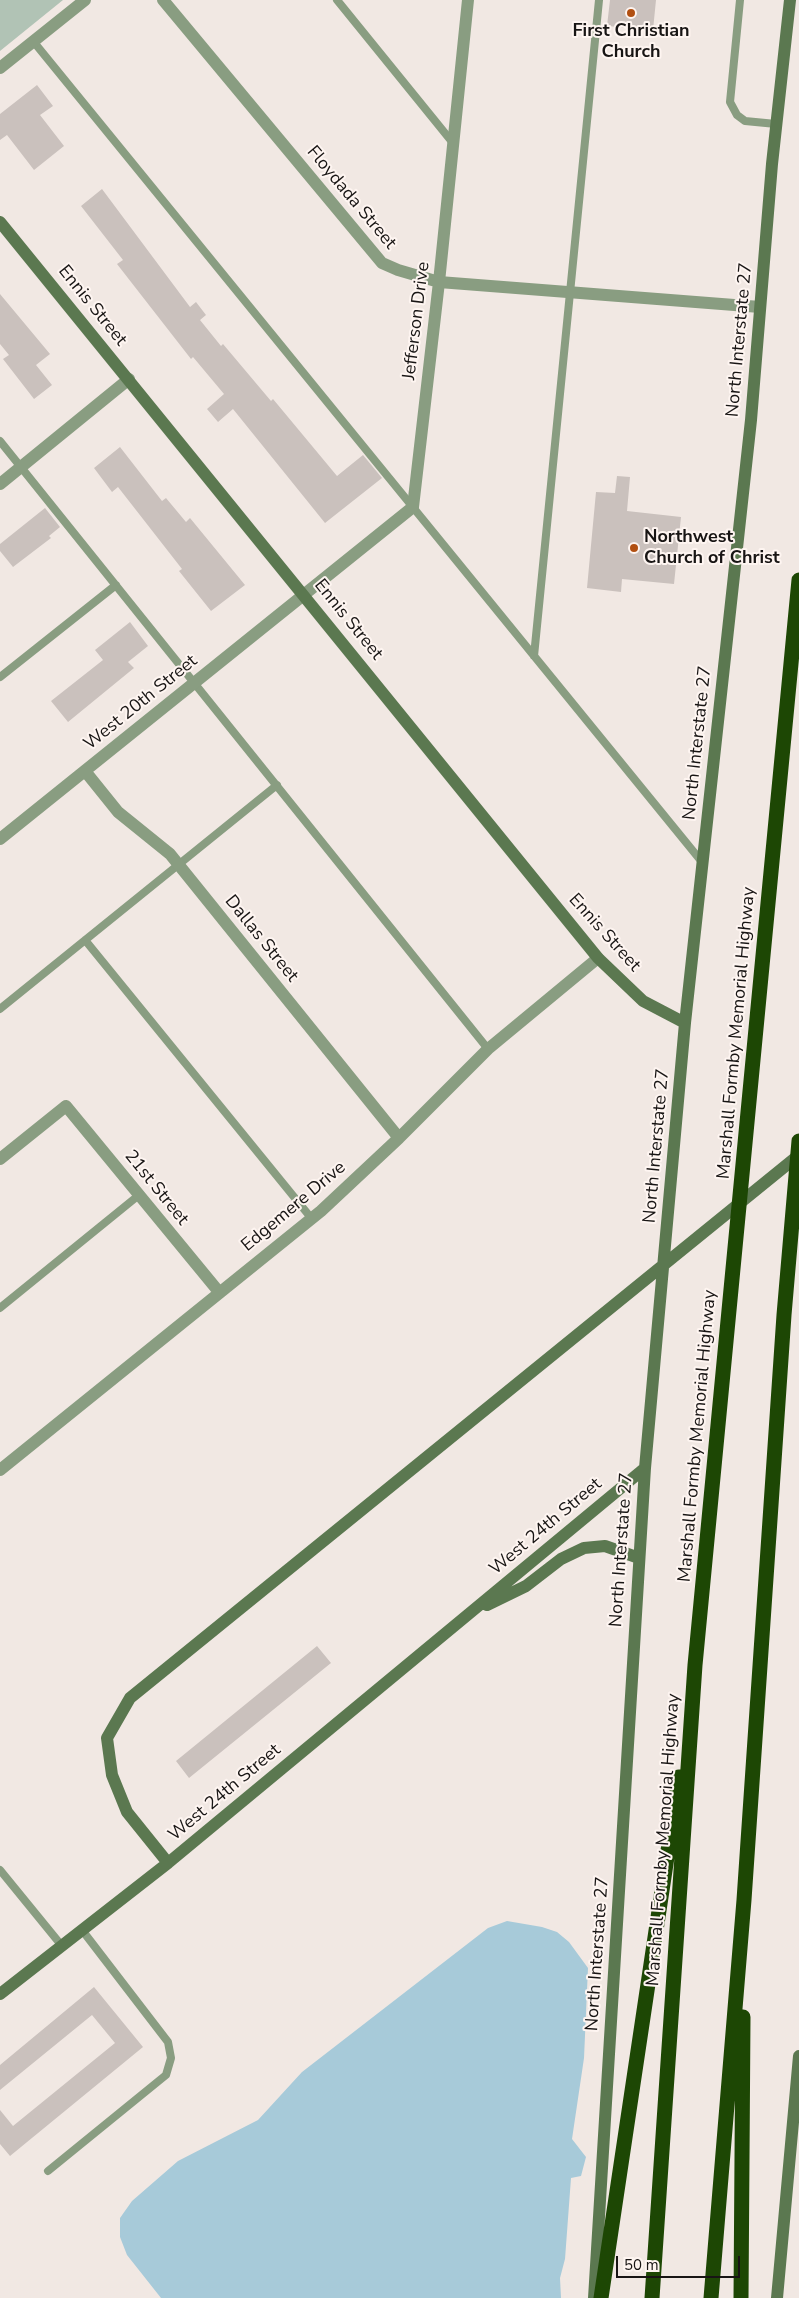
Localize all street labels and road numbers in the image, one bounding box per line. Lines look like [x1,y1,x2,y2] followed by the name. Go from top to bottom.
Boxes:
[302,142,400,254] street label: Floydada Street
[53,261,131,351] street label: Ennis Street
[399,261,435,381] street label: Jefferson Drive
[722,262,758,418] street label: North Interstate 27
[309,575,387,665] street label: Ennis Street
[80,651,202,755] street label: West 20th Street
[679,665,717,821] street label: North Interstate 27
[713,886,761,1180] street label: Marshall Formby Memorial Highway
[563,890,645,976] street label: Ennis Street
[219,891,303,987] street label: Dallas Street
[639,1068,675,1224] street label: North Interstate 27
[119,1146,193,1230] street label: 21st Street
[238,1157,350,1257] street label: Edgemere Drive
[674,1289,722,1583] street label: Marshall Formby Memorial Highway
[606,1472,638,1628] street label: North Interstate 27
[486,1474,606,1580] street label: West 24th Street
[643,1693,685,1987] street label: Marshall Formby Memorial Highway
[165,1740,285,1846] street label: West 24th Street
[582,1876,614,2032] street label: North Interstate 27

